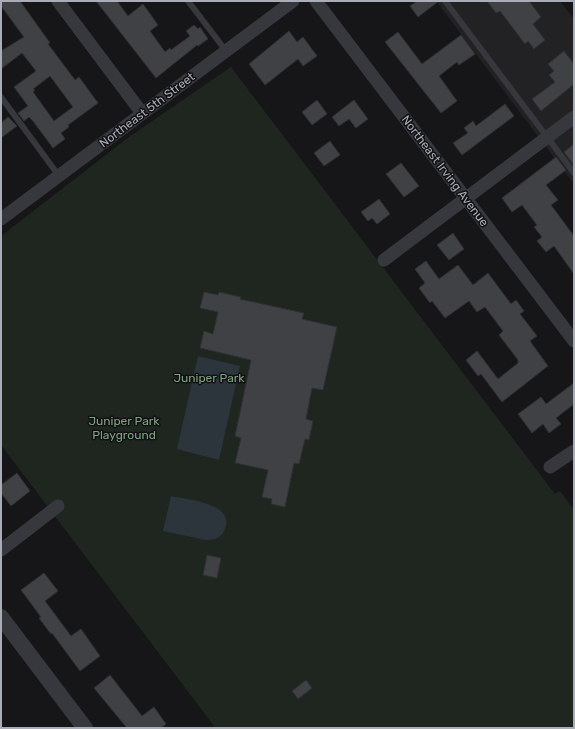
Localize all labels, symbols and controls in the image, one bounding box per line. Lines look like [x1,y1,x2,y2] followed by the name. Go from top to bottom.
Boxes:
[97,69,198,150] street label: Northeast 5th Street
[399,113,491,229] street label: Northeast Irving Avenue
[173,371,245,385] park label: Juniper Park
[88,414,160,442] park label: Juniper Park Playground

